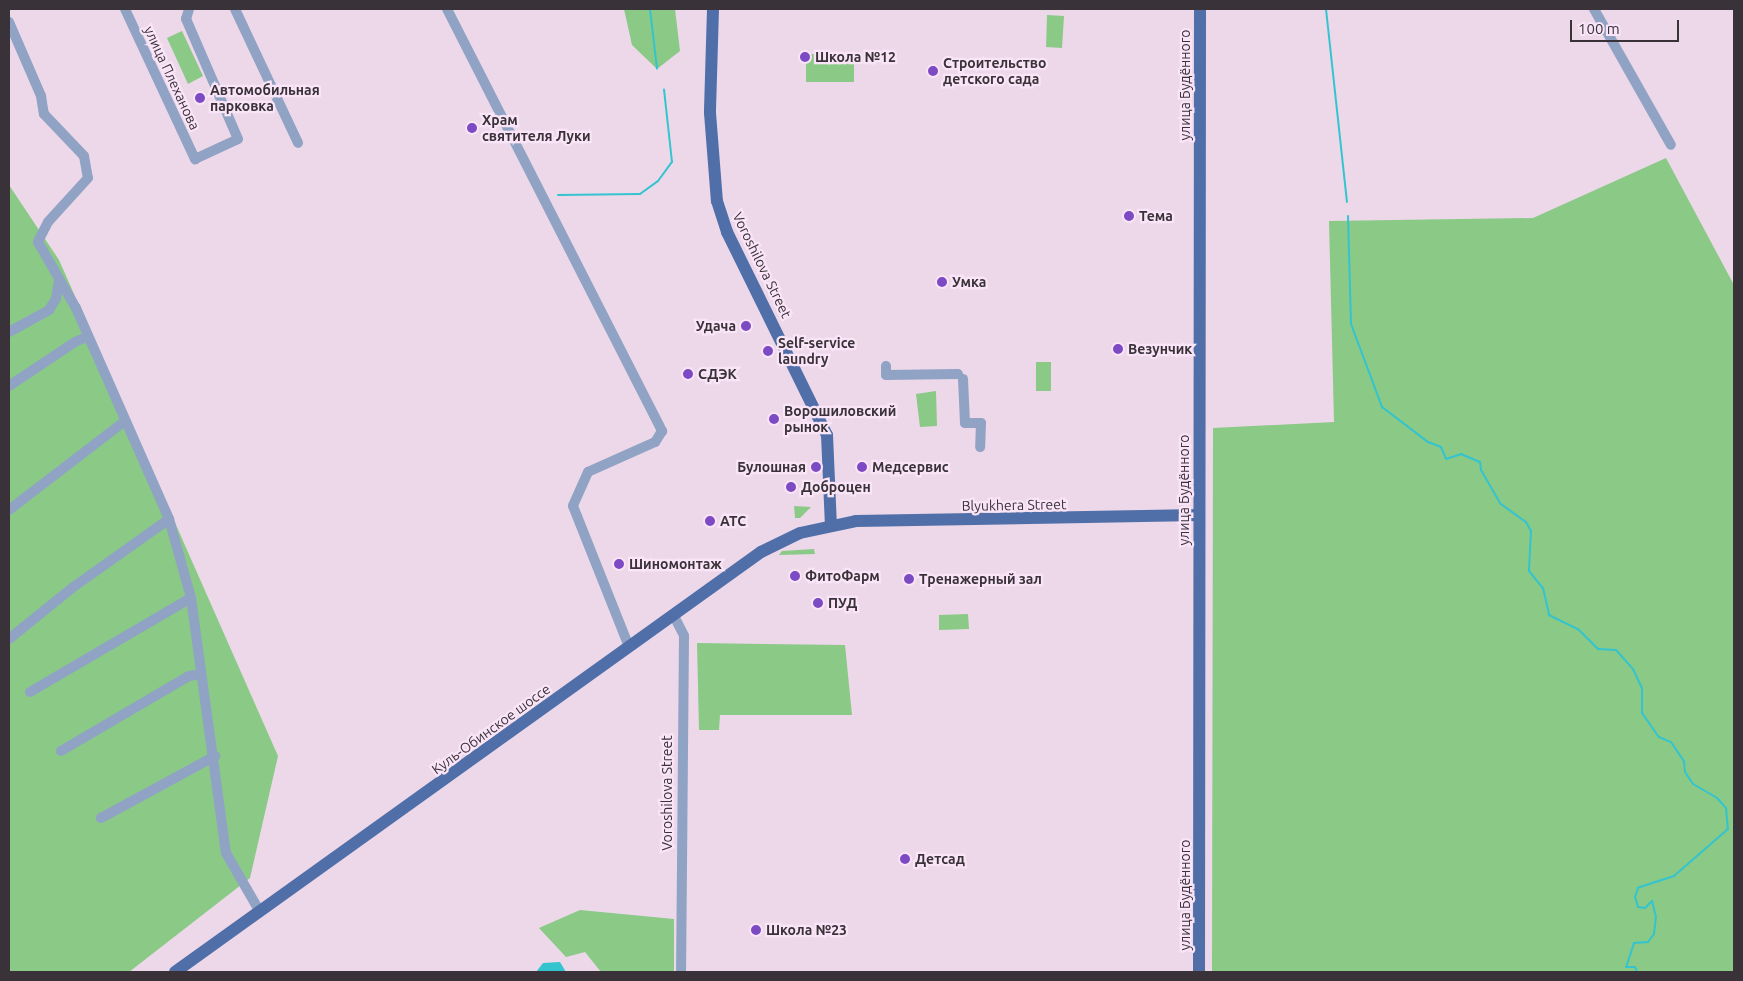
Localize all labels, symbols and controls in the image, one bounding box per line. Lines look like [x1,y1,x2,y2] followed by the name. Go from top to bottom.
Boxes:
[1573,10,1682,42] scale bar
[1578,20,1620,37] text: 100 m
[141,23,203,133] street label: улица Плеханова
[1177,30,1193,140] street label: улица Будённого
[815,49,896,65] place label: Школа №12
[799,51,811,63] marker: Школа №12
[943,55,1046,88] place label: Строительство детского сада
[927,65,939,77] marker: Строительство детского сада
[210,82,320,114] place label: Автомобильная парковка
[194,92,206,104] marker: Автомобильная парковка
[482,112,591,144] place label: Храм святителя Луки
[466,122,478,134] marker: Храм святителя Луки
[1139,208,1173,224] place label: Тема
[729,209,795,321] street label: Voroshilova Street
[1123,210,1135,222] marker: Тема
[952,274,986,290] place label: Умка
[936,276,948,288] marker: Умка
[696,318,736,334] place label: Удача
[740,320,752,332] marker: Удача
[778,335,855,368] place label: Self-service laundry
[1128,341,1192,357] place label: Везунчик
[1112,343,1124,355] marker: Везунчик
[762,345,774,357] marker: Self-service laundry
[698,366,737,382] place label: СДЭК
[682,368,694,380] marker: СДЭК
[784,403,896,436] place label: Ворошиловский рынок
[768,413,780,425] marker: Ворошиловский рынок
[1176,435,1192,545] street label: улица Будённого
[737,459,806,475] place label: Булошная
[872,459,949,475] place label: Медсервис
[810,461,822,473] marker: Булошная
[856,461,868,473] marker: Медсервис
[801,479,871,495] place label: Доброцен
[785,481,797,493] marker: Доброцен
[961,496,1067,514] street label: Blyukhera Street
[720,513,746,529] place label: АТС
[704,515,716,527] marker: АТС
[629,556,722,572] place label: Шиномонтаж
[613,558,625,570] marker: Шиномонтаж
[805,568,880,584] place label: ФитоФарм
[789,570,801,582] marker: ФитоФарм
[919,571,1042,587] place label: Тренажерный зал
[903,573,915,585] marker: Тренажерный зал
[828,595,857,611] place label: ПУД
[812,597,824,609] marker: ПУД
[428,680,554,778] street label: Куль-Обинское шоссе
[659,735,675,851] street label: Voroshilova Street
[1177,840,1193,950] street label: улица Будённого
[915,851,965,867] place label: Детсад
[899,853,911,865] marker: Детсад
[766,922,847,938] place label: Школа №23
[750,924,762,936] marker: Школа №23

